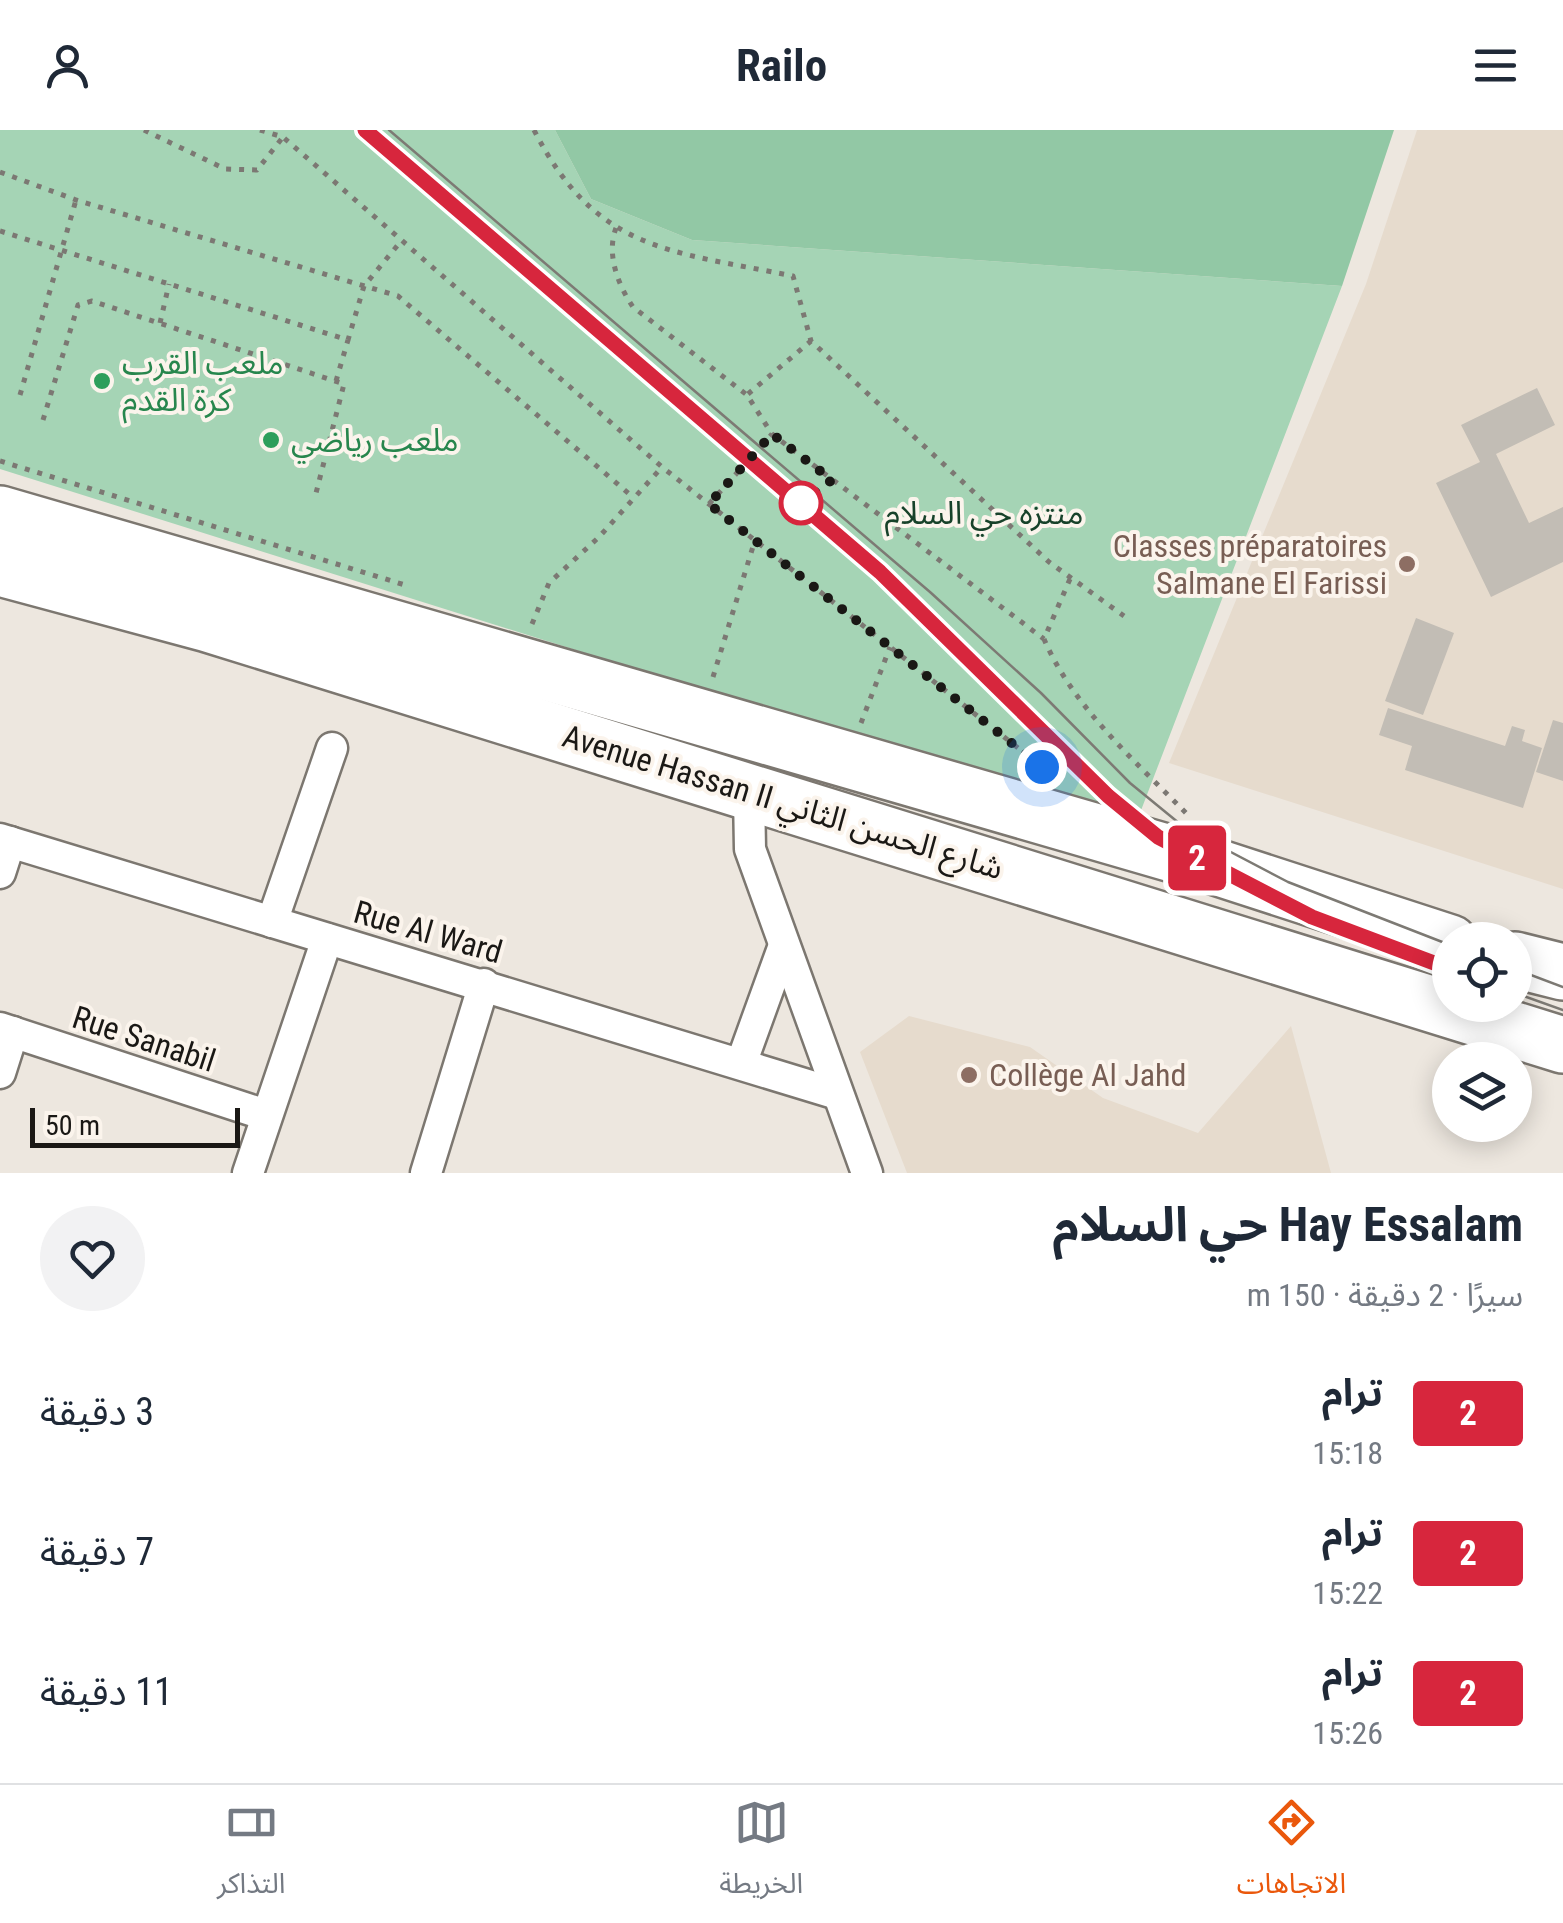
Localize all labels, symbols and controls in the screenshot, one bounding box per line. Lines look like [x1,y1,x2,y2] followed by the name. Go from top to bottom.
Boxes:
[40,38,95,93] icon: person
[1468,38,1523,93] icon: menu
[736,39,827,92] text: Railo
[122,344,284,424] place label: ملعب القرب كرة القدم
[91,370,113,392] marker: ملعب القرب كرة القدم
[291,421,459,464] place label: ملعب رياضي
[260,429,282,451] marker: ملعب رياضي
[780,482,822,524] unlabelled marker
[885,494,1083,537] park label: منتزه حي السلام
[1113,527,1387,602] place label: Classes préparatoires Salmane El Farissi
[1396,553,1418,575] marker: Classes préparatoires Salmane El Farissi
[557,717,1008,892] street label: Avenue Hassan II شارع الحسن الثاني
[1017,742,1067,792] your location
[1164,826,1230,890] line badge: 2
[1188,838,1206,879] text: 2
[349,893,507,971] street label: Rue Al Ward
[1432,922,1532,1142] map controls
[1432,922,1532,1022] button: locate
[68,998,220,1080] street label: Rue Sanabil
[1432,1042,1532,1142] button: layers
[989,1056,1186,1094] place label: Collège Al Jahd
[958,1064,980,1086] marker: Collège Al Jahd
[30,1103,240,1148] scale bar
[45,1109,100,1142] text: 50 m
[1053,1196,1523,1253] text: Hay Essalam حي السلام
[40,1206,145,1311] button: heart
[1247,1276,1523,1314] text: سيرًا · 2 دقيقة · 150 m
[1322,1371,1383,1415] text: ترام
[40,1390,154,1434] text: 3 دقيقة
[1459,1393,1477,1434] text: 2
[1312,1434,1383,1472] text: 15:18
[1322,1511,1383,1555] text: ترام
[40,1530,154,1574] text: 7 دقيقة
[1459,1533,1477,1574] text: 2
[1312,1574,1383,1612] text: 15:22
[1322,1651,1383,1695] text: ترام
[40,1670,173,1714] text: 11 دقيقة
[1459,1673,1477,1714] text: 2
[1312,1714,1383,1752] text: 15:26
[217,1795,285,1914] tab: التذاكر
[719,1795,803,1914] tab: الخريطة
[1237,1795,1346,1914] tab: الاتجاهات

